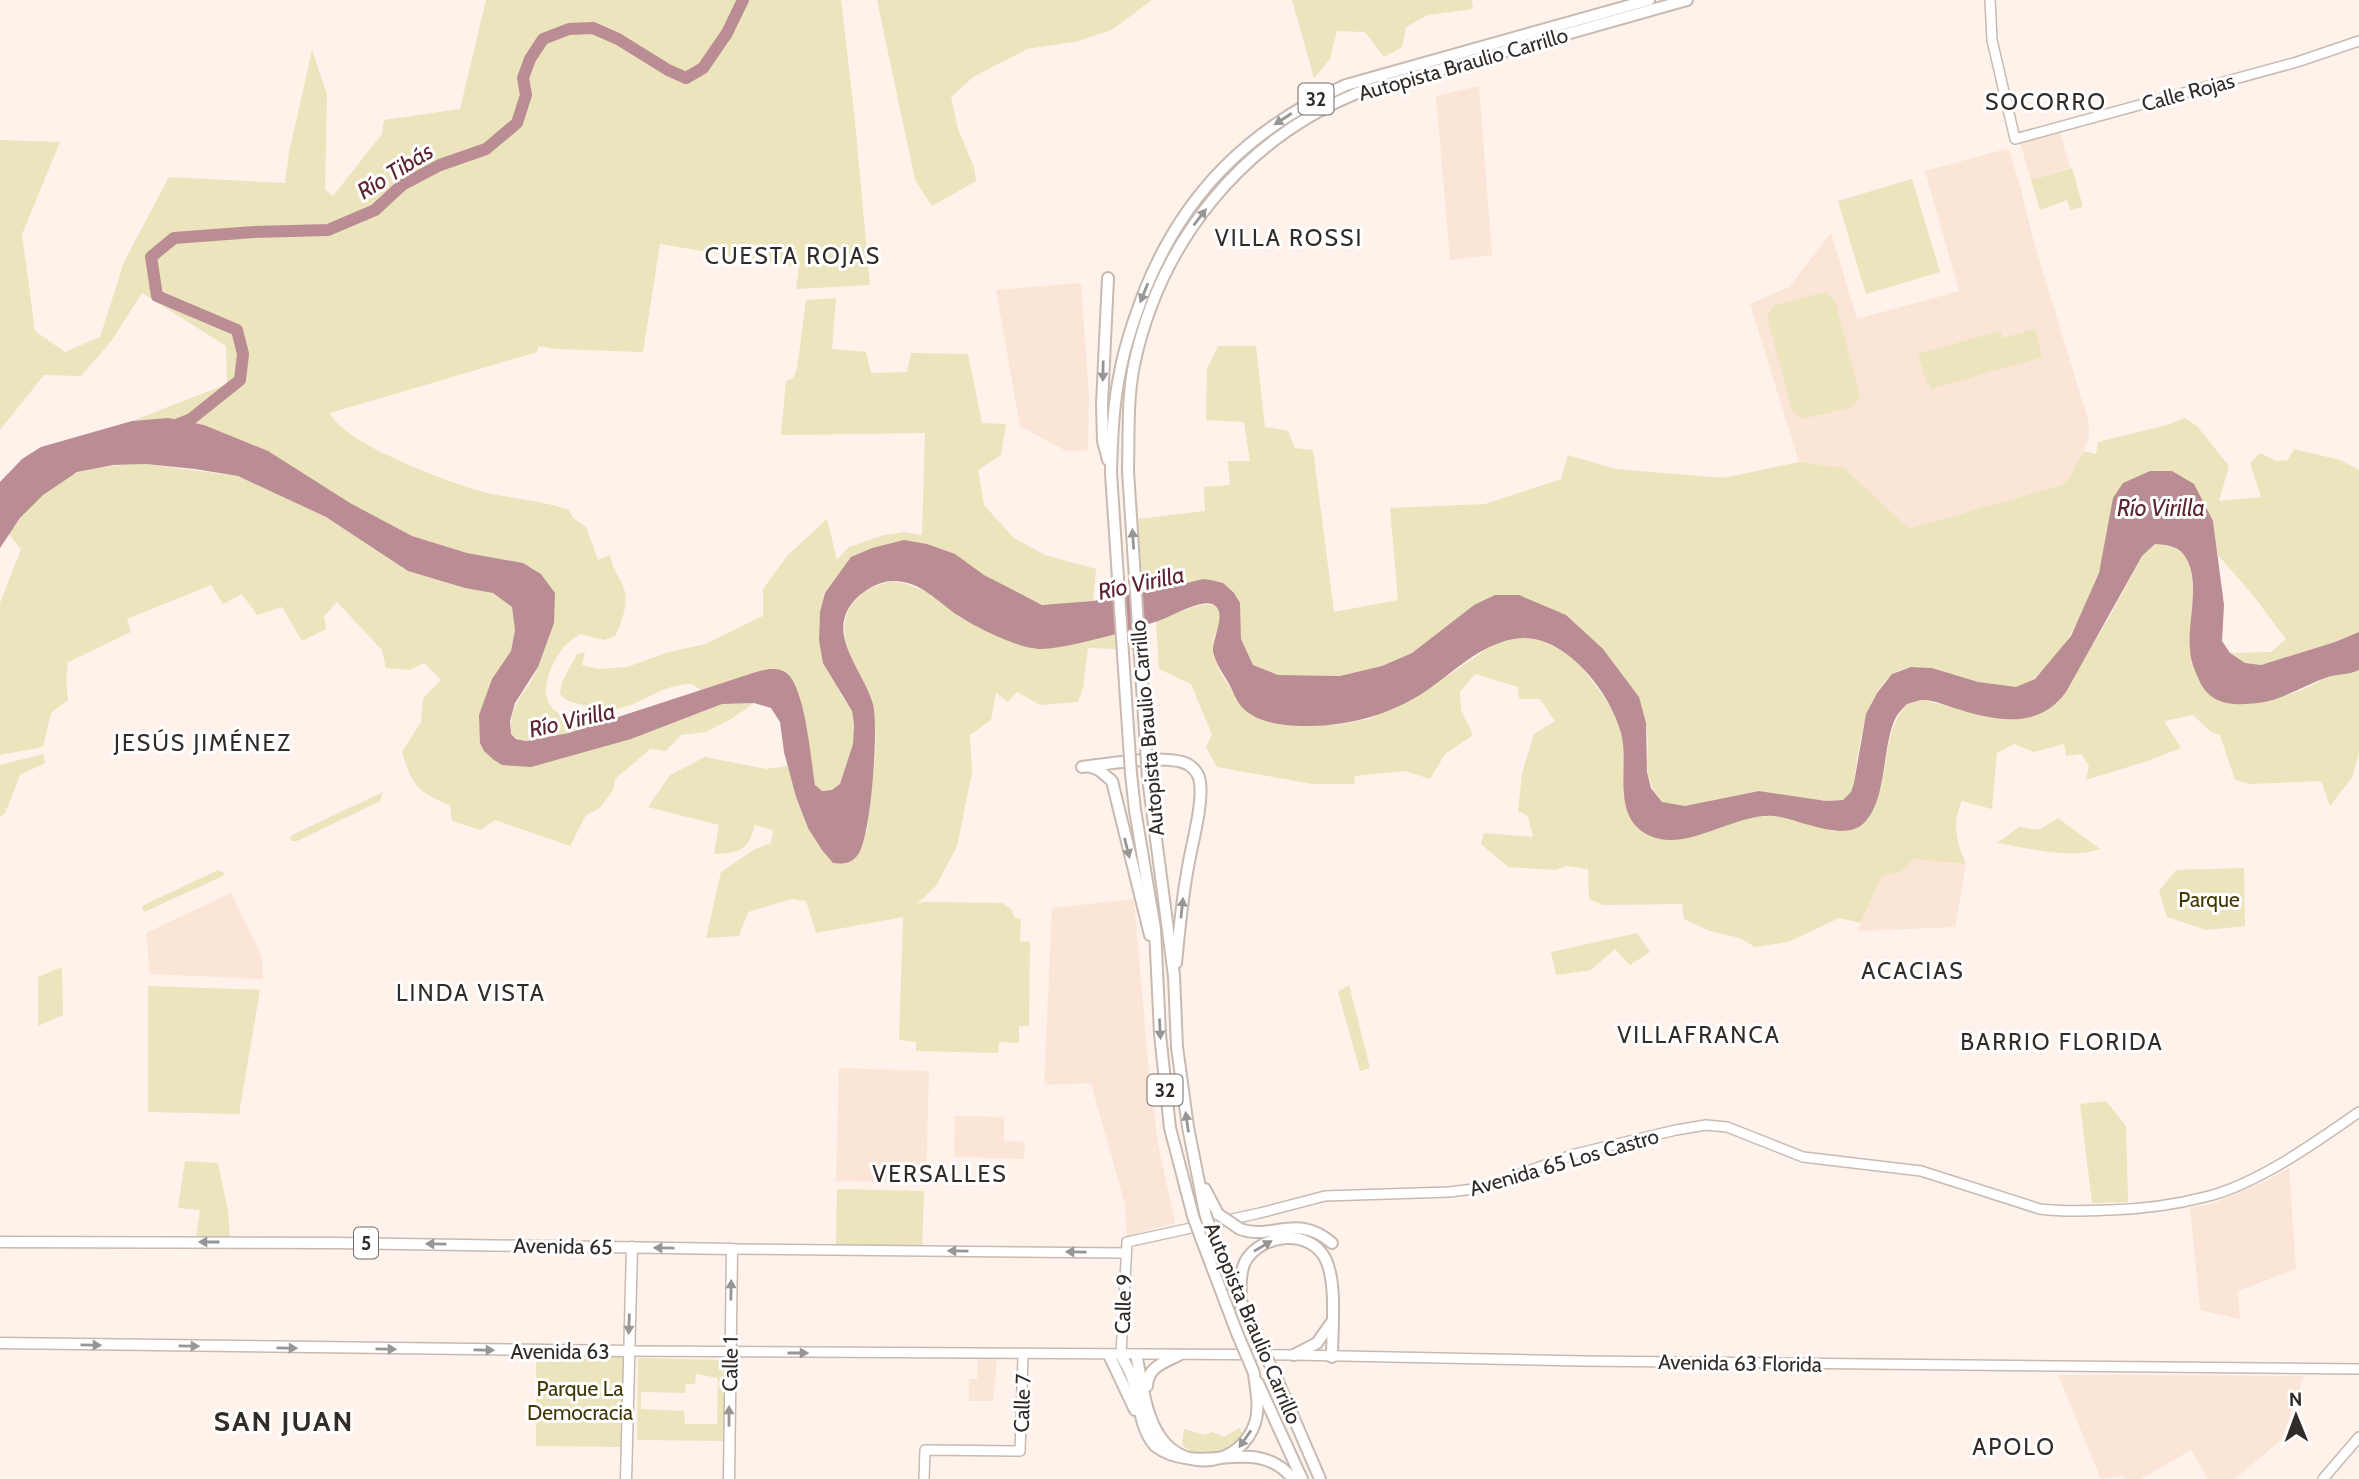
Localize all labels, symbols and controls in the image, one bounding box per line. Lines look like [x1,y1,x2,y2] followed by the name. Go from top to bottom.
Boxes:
[1355,22,1571,106] street label: Autopista Braulio Carrillo
[2139,68,2238,117] street label: Calle Rojas
[1298,83,1334,114] road number: 32
[1985,88,2107,116] district label: SOCORRO
[1273,112,1293,125] one-way arrow
[352,137,438,205] water label: Río Tibás
[1193,208,1208,226] one-way arrow
[1215,224,1363,252] district label: VILLA ROSSI
[705,242,881,270] district label: CUESTA ROJAS
[1138,283,1149,304] one-way arrow
[1097,360,1109,382] one-way arrow
[2117,494,2205,522] water label: Río Virilla
[1127,528,1138,550] one-way arrow
[1095,560,1187,606] water label: Río Virilla
[1125,619,1169,837] street label: Autopista Braulio Carrillo
[526,696,618,744] water label: Río Virilla
[113,728,292,757] district label: JESÚS JIMÉNEZ
[1122,837,1133,859] one-way arrow
[2178,887,2240,912] park label: Parque
[1176,897,1187,919] one-way arrow
[1861,957,1965,985] district label: ACACIAS
[396,979,546,1007] district label: LINDA VISTA
[1155,1018,1166,1040] one-way arrow
[1617,1021,1781,1049] district label: VILLAFRANCA
[1960,1028,2164,1056] district label: BARRIO FLORIDA
[1148,1074,1182,1106] road number: 32
[1181,1111,1192,1133] one-way arrow
[1466,1123,1662,1201] street label: Avenida 65 Los Castro
[872,1160,1008,1188] district label: VERSALLES
[1199,1218,1307,1428] street label: Autopista Braulio Carrillo
[354,1228,378,1259] road number: 5
[513,1233,613,1259] street label: Avenida 65
[197,1236,219,1248] one-way arrow
[425,1238,447,1250] one-way arrow
[1254,1240,1273,1252] one-way arrow
[652,1242,674,1254] one-way arrow
[947,1245,969,1257] one-way arrow
[1065,1247,1087,1258] one-way arrow
[1109,1273,1137,1335] street label: Calle 9
[725,1279,737,1301] one-way arrow
[624,1313,635,1335] one-way arrow
[717,1336,743,1392] street label: Calle 1
[80,1339,102,1350] one-way arrow
[510,1339,610,1364] street label: Avenida 63
[179,1340,201,1352] one-way arrow
[277,1342,299,1353] one-way arrow
[375,1343,397,1355] one-way arrow
[473,1345,495,1356] one-way arrow
[787,1348,809,1359] one-way arrow
[1658,1349,1822,1377] street label: Avenida 63 Florida
[1008,1373,1036,1433] street label: Calle 7
[527,1376,633,1425] park label: Parque La Democracia
[2261,1381,2331,1451] north arrow
[2289,1388,2303,1411] text: N
[214,1404,354,1438] district label: SAN JUAN
[723,1405,735,1427] one-way arrow
[1238,1430,1252,1448] one-way arrow
[1972,1433,2056,1461] district label: APOLO

